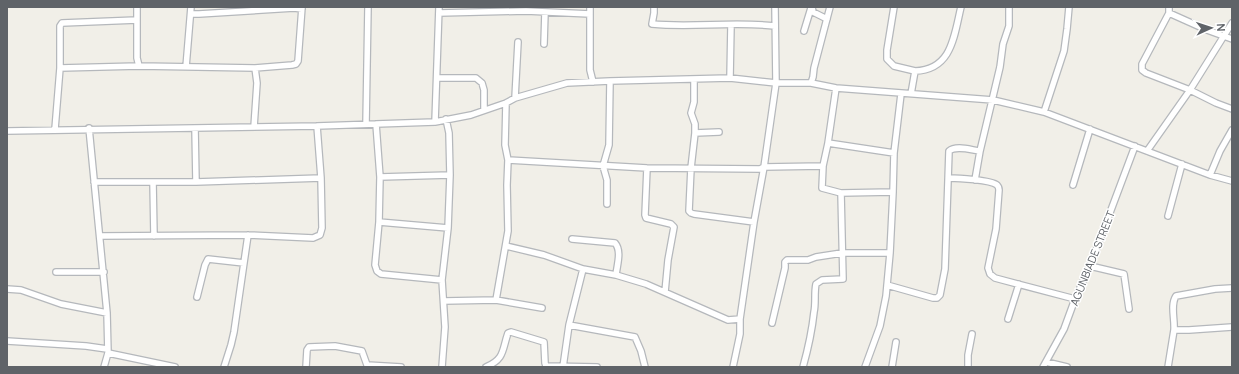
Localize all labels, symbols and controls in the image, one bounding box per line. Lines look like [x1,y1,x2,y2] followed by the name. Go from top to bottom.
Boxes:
[1191,8,1231,48] north arrow
[1214,23,1229,32] text: N
[1066,208,1118,308] street label: AGUNBIADE STREET

